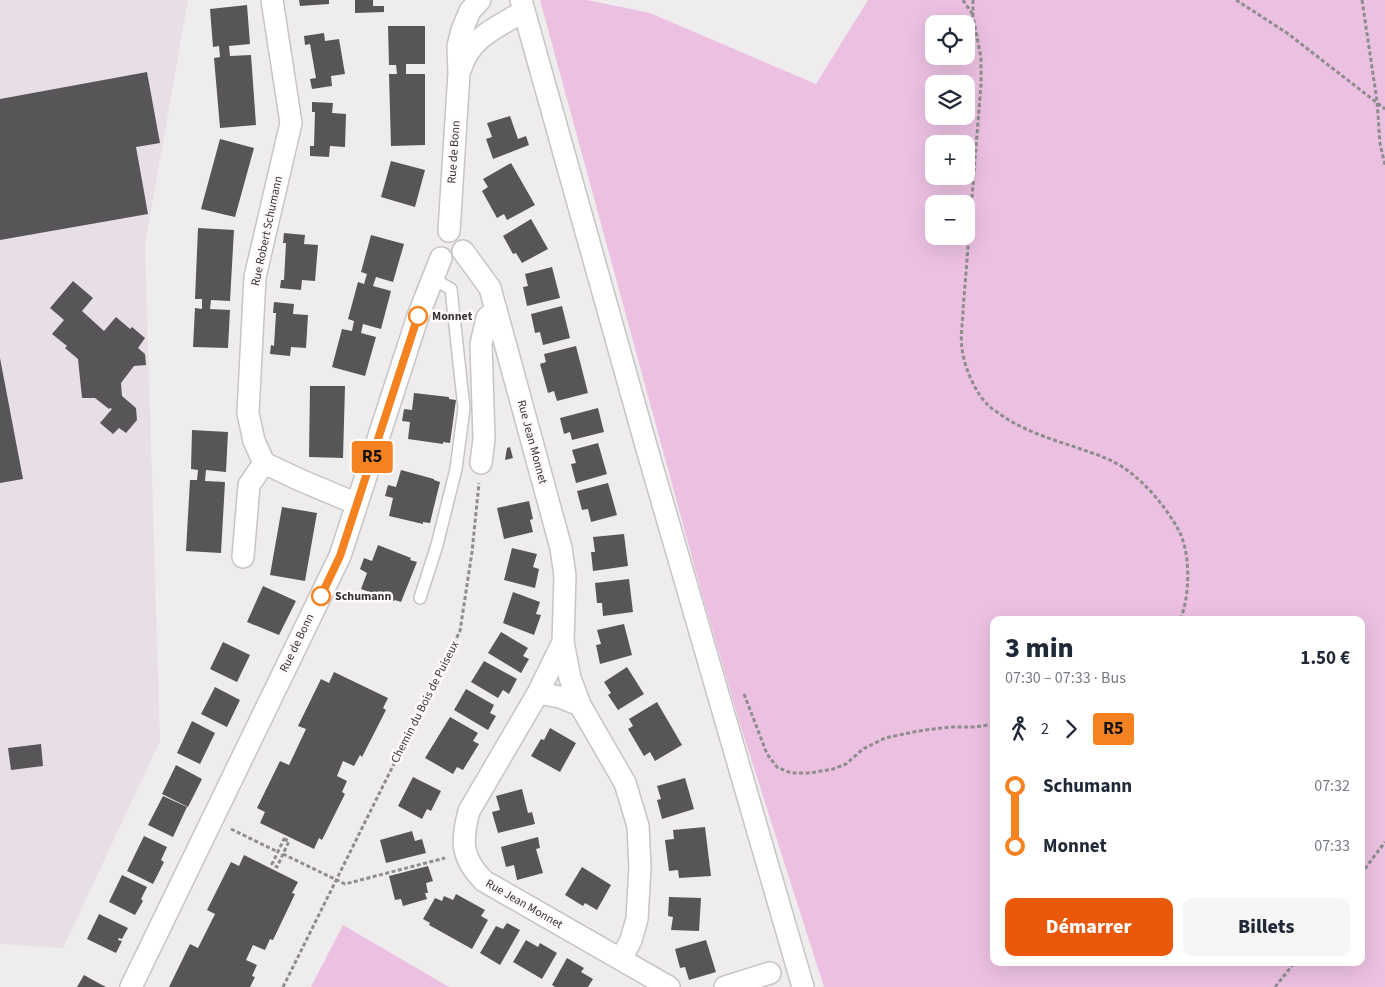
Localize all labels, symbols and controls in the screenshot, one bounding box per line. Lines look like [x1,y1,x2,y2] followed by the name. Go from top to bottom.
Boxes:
[925,15,975,245] map controls
[925,15,975,65] button: locate
[925,75,975,125] button: layers
[443,120,465,184] street label: Rue de Bonn
[925,135,975,185] button: +
[247,174,287,288] street label: Rue Robert Schumann
[925,195,975,245] button: −
[408,306,428,326] marker: Monnet
[432,308,473,325] place label: Monnet
[513,398,551,486] street label: Rue Jean Monnet
[350,441,394,473] line badge: R5
[362,444,382,469] text: R5
[311,586,331,606] marker: Schumann
[335,588,391,605] place label: Schumann
[275,611,319,675] street label: Rue de Bonn
[1005,628,1074,668] text: 3 min
[387,637,463,766] street label: Chemin du Bois de Puiseux
[1300,645,1350,672] text: 1.50 €
[1005,667,1126,689] text: 07:30 – 07:33 · Bus
[1005,715,1033,743] icon: walk
[1057,715,1085,743] icon: forward
[1103,716,1124,741] text: R5
[1041,718,1049,740] text: 2
[1043,773,1132,800] text: Schumann
[1314,775,1350,797] text: 07:32
[1043,833,1107,860] text: Monnet
[1314,835,1350,857] text: 07:33
[482,875,566,933] street label: Rue Jean Monnet
[1005,898,1173,956] button: Démarrer
[1183,898,1350,956] button: Billets

